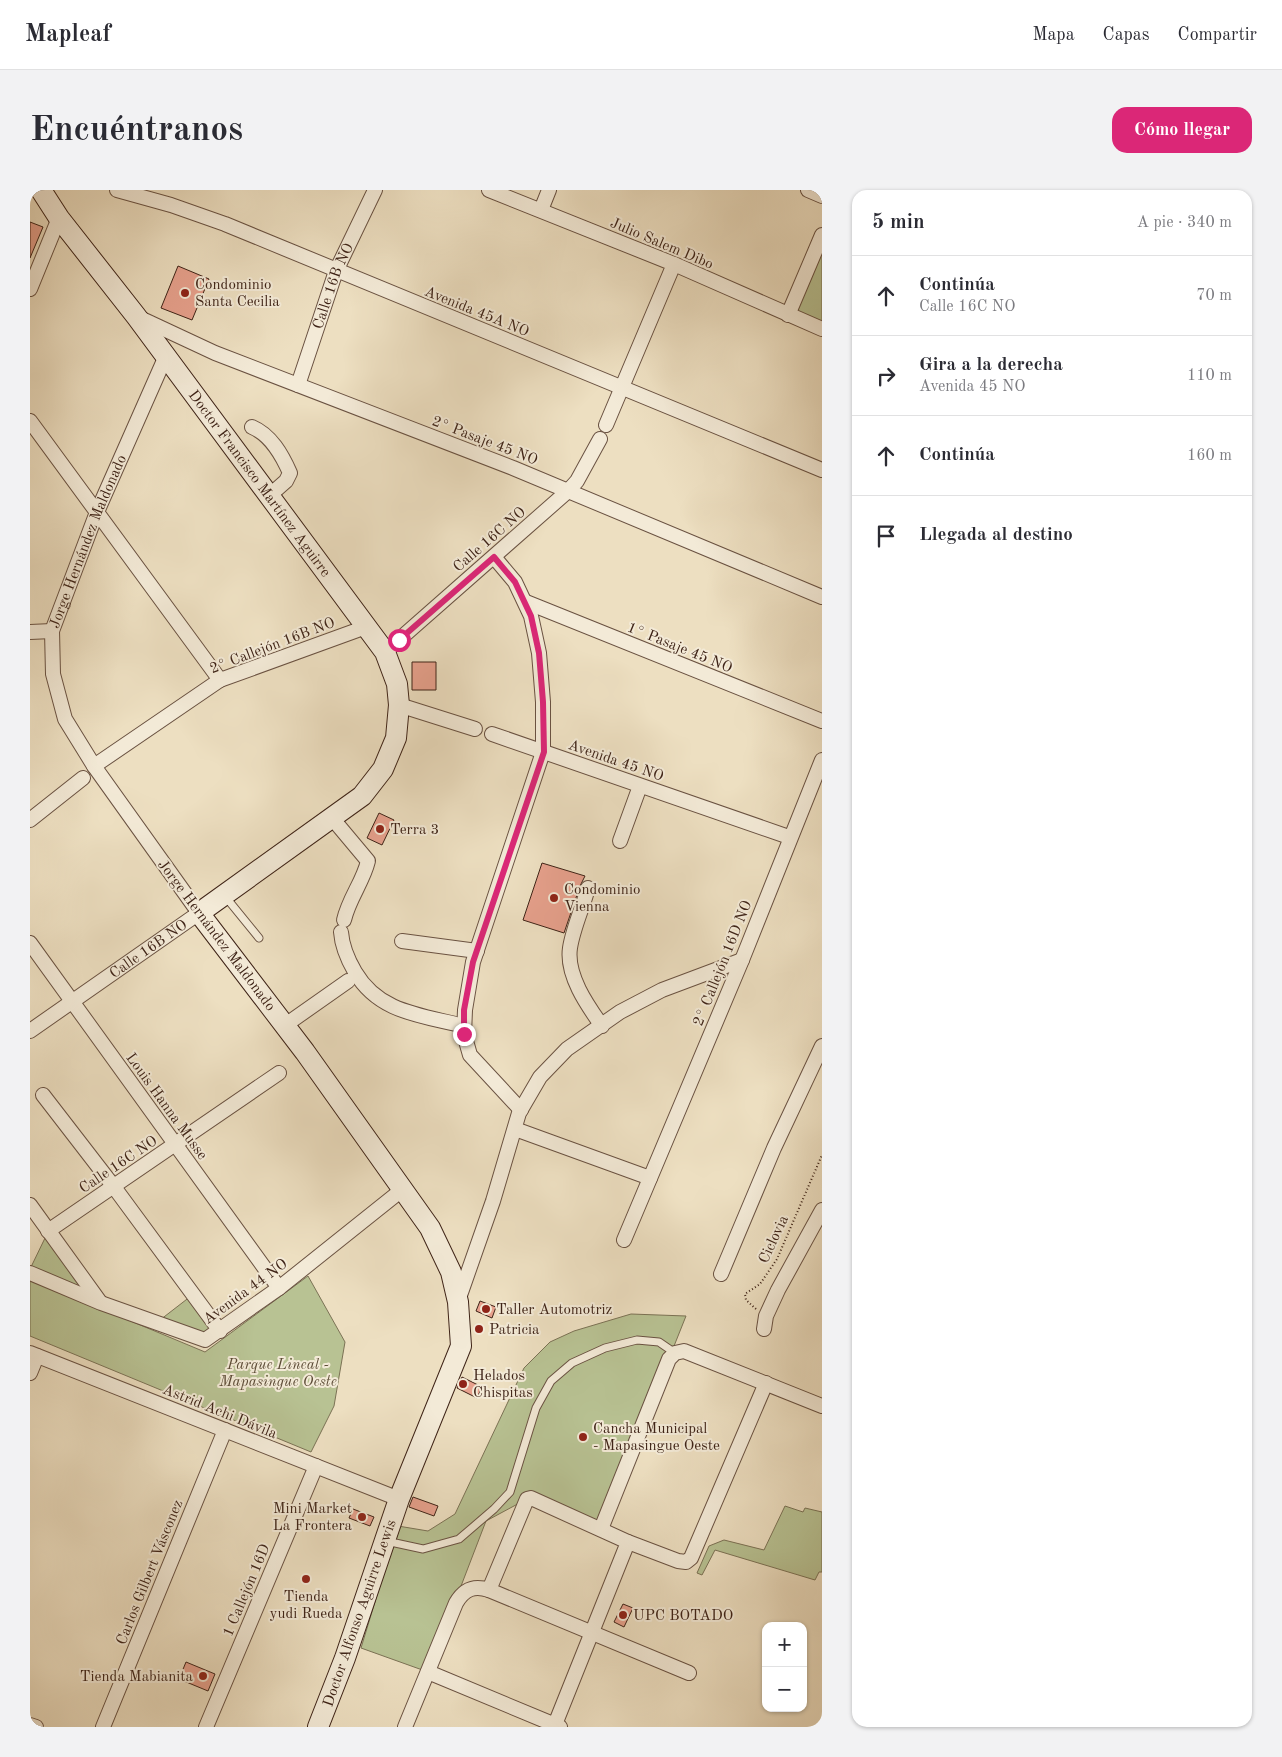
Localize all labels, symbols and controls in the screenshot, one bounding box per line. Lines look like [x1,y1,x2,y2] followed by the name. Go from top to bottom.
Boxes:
[25,23,111,47] text: Mapleaf
[1032,26,1075,44] text: Mapa
[1103,26,1150,44] text: Capas
[1178,26,1257,44] text: Compartir
[1112,107,1252,153] button: Cómo llegar
[30,113,243,148] text: Encuéntranos
[872,212,925,233] text: 5 min
[1137,215,1232,231] text: A pie · 340 m
[608,216,715,273] street label: Julio Salem Dibo
[311,241,357,331] street label: Calle 16B NO
[919,276,995,295] text: Continúa
[195,278,280,310] place label: Condominio Santa Cecilia
[872,282,900,310] icon: ahead
[422,285,531,340] street label: Avenida 45A NO
[179,287,191,299] marker: Condominio Santa Cecilia
[1196,288,1232,304] text: 70 m
[919,299,1015,315] text: Calle 16C NO
[919,356,1063,375] text: Gira a la derecha
[872,362,900,390] icon: right
[1187,368,1232,384] text: 110 m
[919,379,1026,395] text: Avenida 45 NO
[185,388,333,580] street label: Doctor Francisco Martínez Aguirre
[429,414,539,468] street label: 2° Pasaje 45 NO
[872,442,900,470] icon: ahead
[919,446,995,465] text: Continúa
[1187,448,1232,464] text: 160 m
[48,453,130,631] street label: Jorge Hernández Maldonado
[451,505,529,575] street label: Calle 16C NO
[872,522,900,550] icon: arrive
[919,526,1073,545] text: Llegada al destino
[208,616,337,677] street label: 2° Callejón 16B NO
[625,620,734,676] street label: 1° Pasaje 45 NO
[388,629,411,652] route start
[566,738,665,785] street label: Avenida 45 NO
[374,823,386,835] marker: Terra 3
[390,823,439,838] place label: Terra 3
[154,858,277,1014] street label: Jorge Hernández Maldonado
[564,883,640,915] place label: Condominio Vienna
[548,892,560,904] marker: Condominio Vienna
[691,899,755,1028] street label: 2° Callejón 16D NO
[107,918,190,982] street label: Calle 16B NO
[453,1023,476,1046] route end
[122,1051,209,1163] street label: Louis Hanna Musse
[77,1134,160,1197] street label: Calle 16C NO
[757,1213,792,1266] street label: Ciclovia
[201,1257,291,1328] street label: Avenida 44 NO
[480,1303,492,1315] marker: Taller Automotriz
[496,1303,612,1318] place label: Taller Automotriz
[473,1323,485,1335] marker: Patricia
[489,1323,540,1338] place label: Patricia
[218,1358,337,1390] park label: Parque Lineal - Mapasingue Oeste
[473,1369,533,1401] place label: Helados Chispitas
[457,1378,469,1390] marker: Helados Chispitas
[160,1383,279,1442] street label: Astrid Achi Dávila
[593,1422,720,1454] place label: Cancha Municipal - Mapasingue Oeste
[577,1431,589,1443] marker: Cancha Municipal - Mapasingue Oeste
[114,1498,186,1647] street label: Carlos Gilbert Vásconez
[273,1502,353,1534] place label: Mini Market La Frontera
[356,1511,368,1523] marker: Mini Market La Frontera
[321,1518,400,1709] street label: Doctor Alfonso Aguirre Lewis
[221,1542,274,1639] street label: 1 Callejón 16D
[300,1573,312,1585] marker: Tienda yudi Rueda
[270,1590,343,1622] place label: Tienda yudi Rueda
[617,1609,629,1621] marker: UPC BOTADO
[633,1609,733,1624] place label: UPC BOTADO
[762,1622,807,1712] map controls
[762,1622,807,1667] button: +
[762,1667,807,1712] button: −
[80,1670,194,1685] place label: Tienda Mabianita
[197,1670,209,1682] marker: Tienda Mabianita

